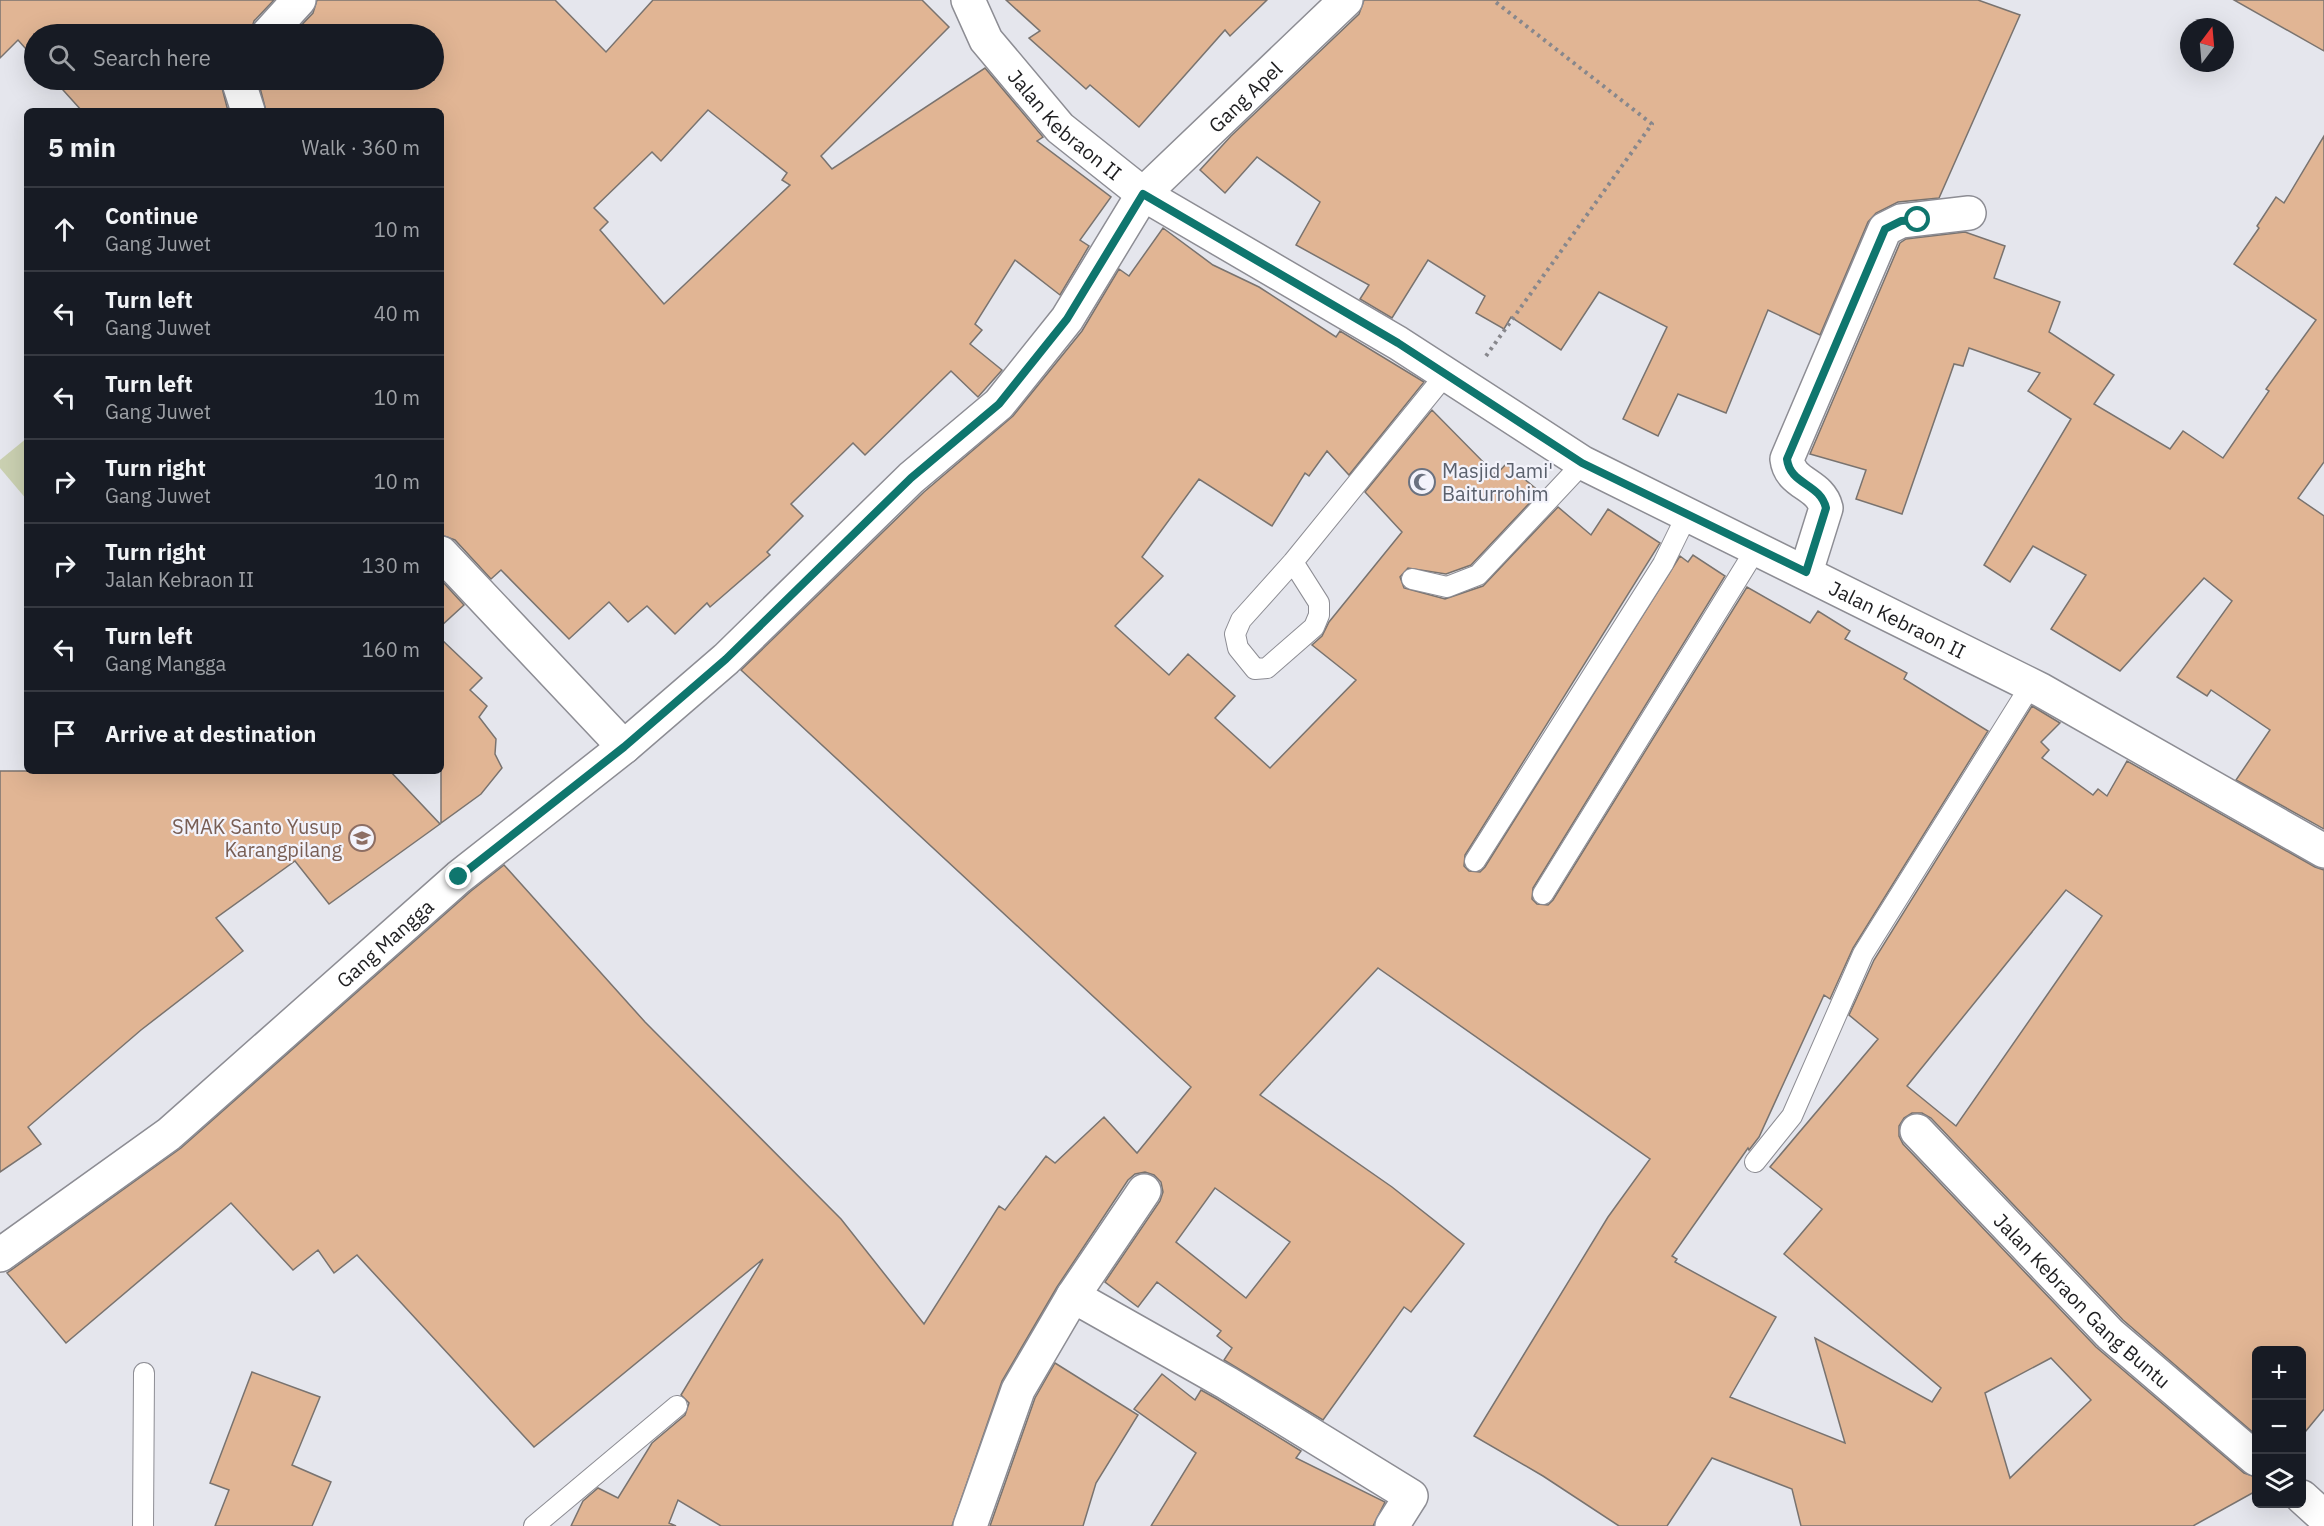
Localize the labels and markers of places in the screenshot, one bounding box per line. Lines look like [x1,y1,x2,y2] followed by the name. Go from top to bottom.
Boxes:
[1442,457,1553,507] place label: Masjid Jami' Baiturrohim
[1407,467,1437,497] mosque icon: Masjid Jami' Baiturrohim
[172,813,342,863] place label: SMAK Santo Yusup Karangpilang
[347,823,377,853] school or university icon: SMAK Santo Yusup Karangpilang

